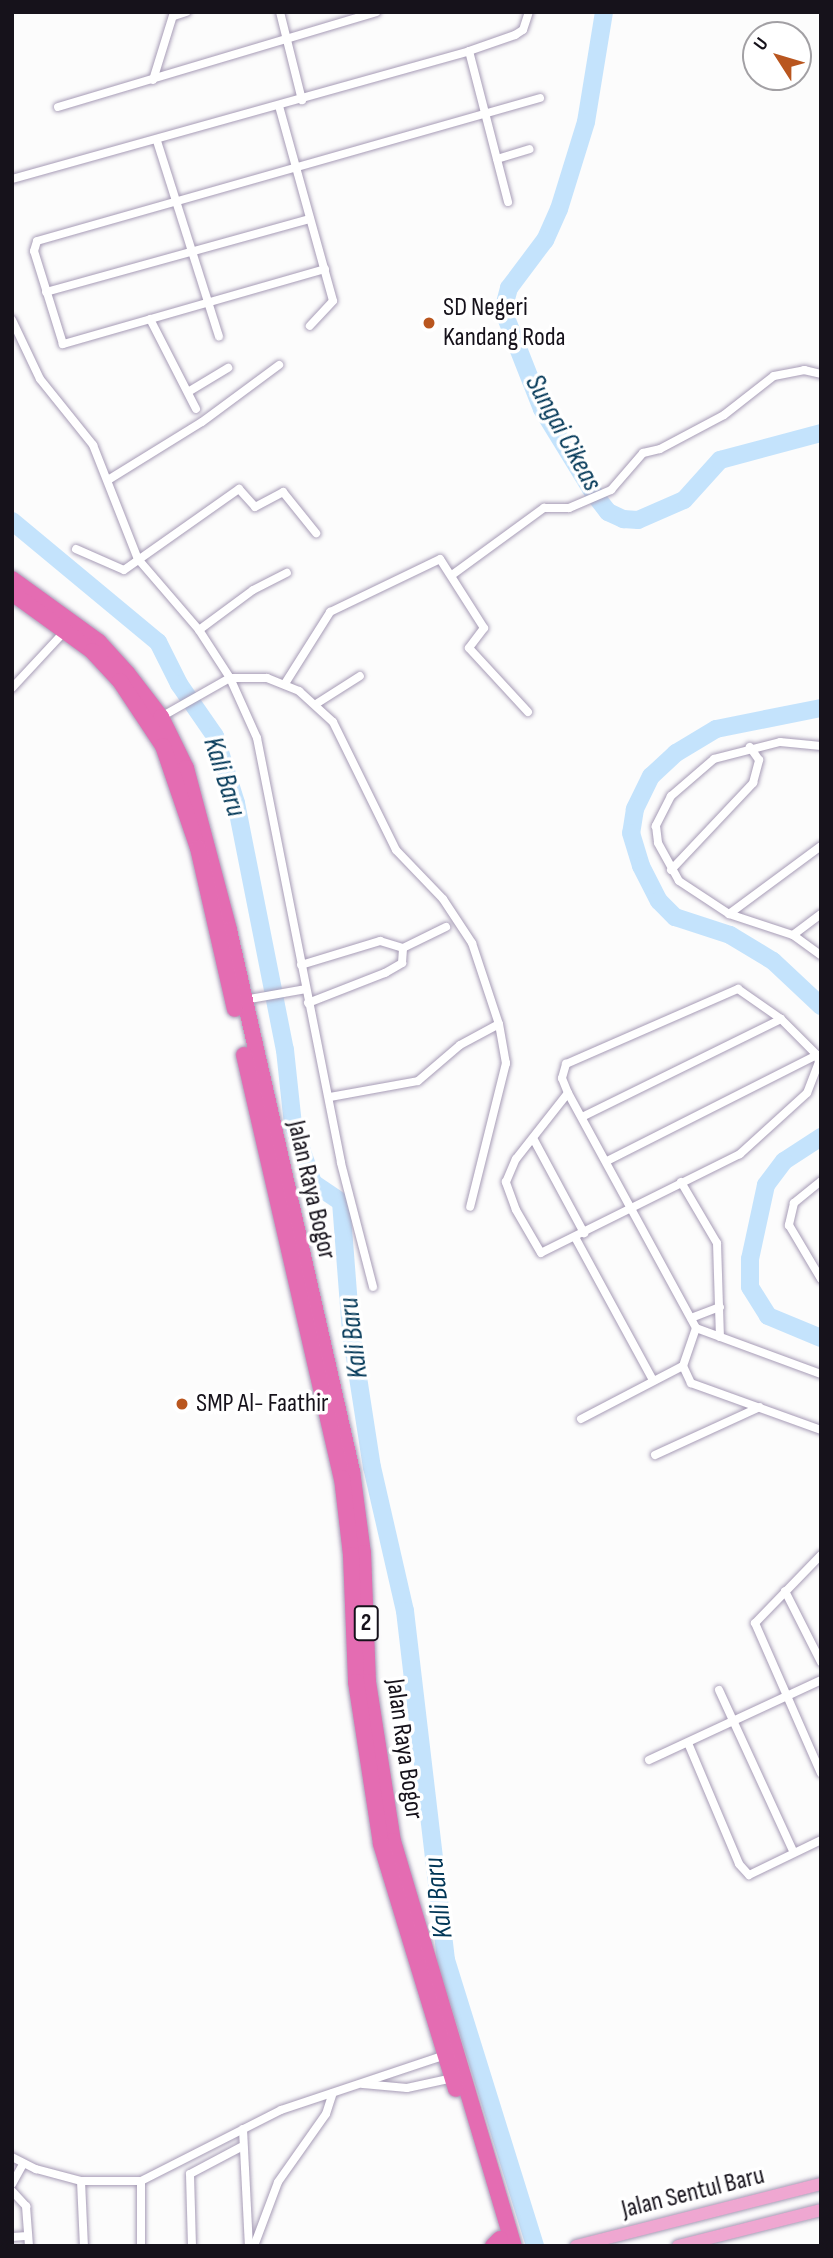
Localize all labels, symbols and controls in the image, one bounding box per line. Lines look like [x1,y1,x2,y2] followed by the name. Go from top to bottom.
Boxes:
[742,21,812,91] north arrow
[749,33,774,55] text: U
[443,292,566,354] place label: SD Negeri Kandang Roda
[421,315,437,331] marker: SD Negeri Kandang Roda
[517,369,609,497] water label: Sungai Cikeas
[195,733,253,821] water label: Kali Baru
[280,1118,342,1262] street label: Jalan Raya Bogor
[332,1296,376,1380] water label: Kali Baru
[196,1388,328,1420] place label: SMP Al- Faathir
[174,1396,190,1412] marker: SMP Al- Faathir
[352,1602,380,1644] road number: 2
[379,1677,429,1821] street label: Jalan Raya Bogor
[417,1856,461,1940] water label: Kali Baru
[618,2160,768,2226] street label: Jalan Sentul Baru

